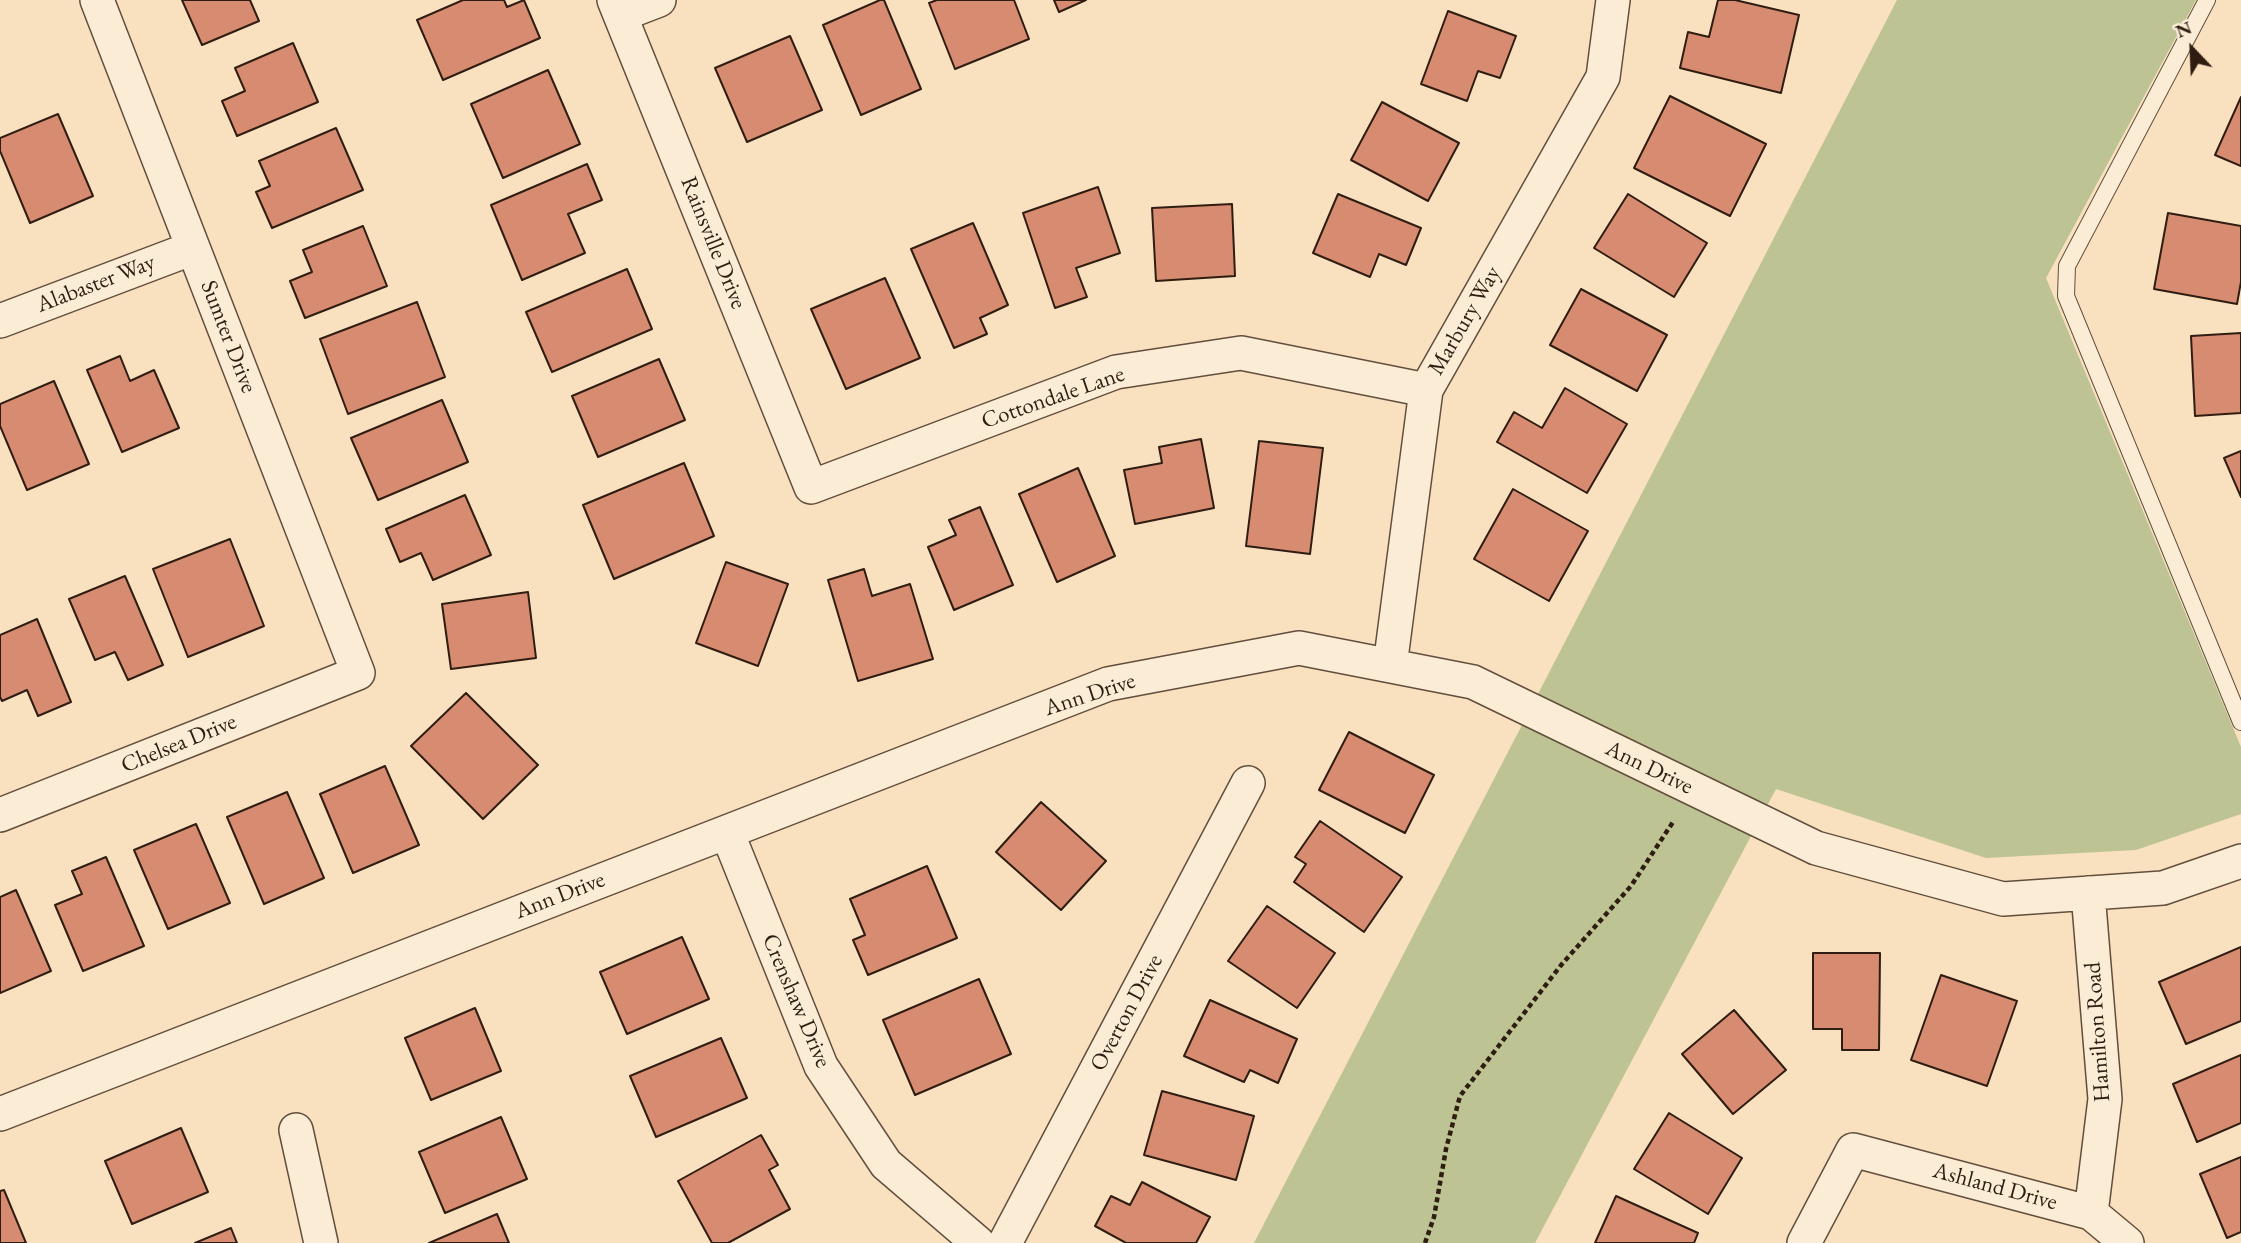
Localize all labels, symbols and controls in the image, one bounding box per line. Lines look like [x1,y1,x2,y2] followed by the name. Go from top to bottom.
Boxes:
[2157,14,2227,84] north arrow
[2172,15,2196,44] text: N
[674,173,752,313] street label: Rainsville Drive
[33,249,159,319] street label: Alabaster Way
[1423,262,1507,380] street label: Marbury Way
[194,277,262,397] street label: Sumter Drive
[978,361,1128,435] street label: Cottondale Lane
[1041,667,1139,723] street label: Ann Drive
[117,708,241,780] street label: Chelsea Drive
[1601,735,1697,801] street label: Ann Drive
[511,866,609,926] street label: Ann Drive
[755,930,837,1072] street label: Crenshaw Drive
[1085,950,1169,1076] street label: Overton Drive
[2079,961,2117,1103] street label: Hamilton Road
[1930,1157,2060,1217] street label: Ashland Drive

